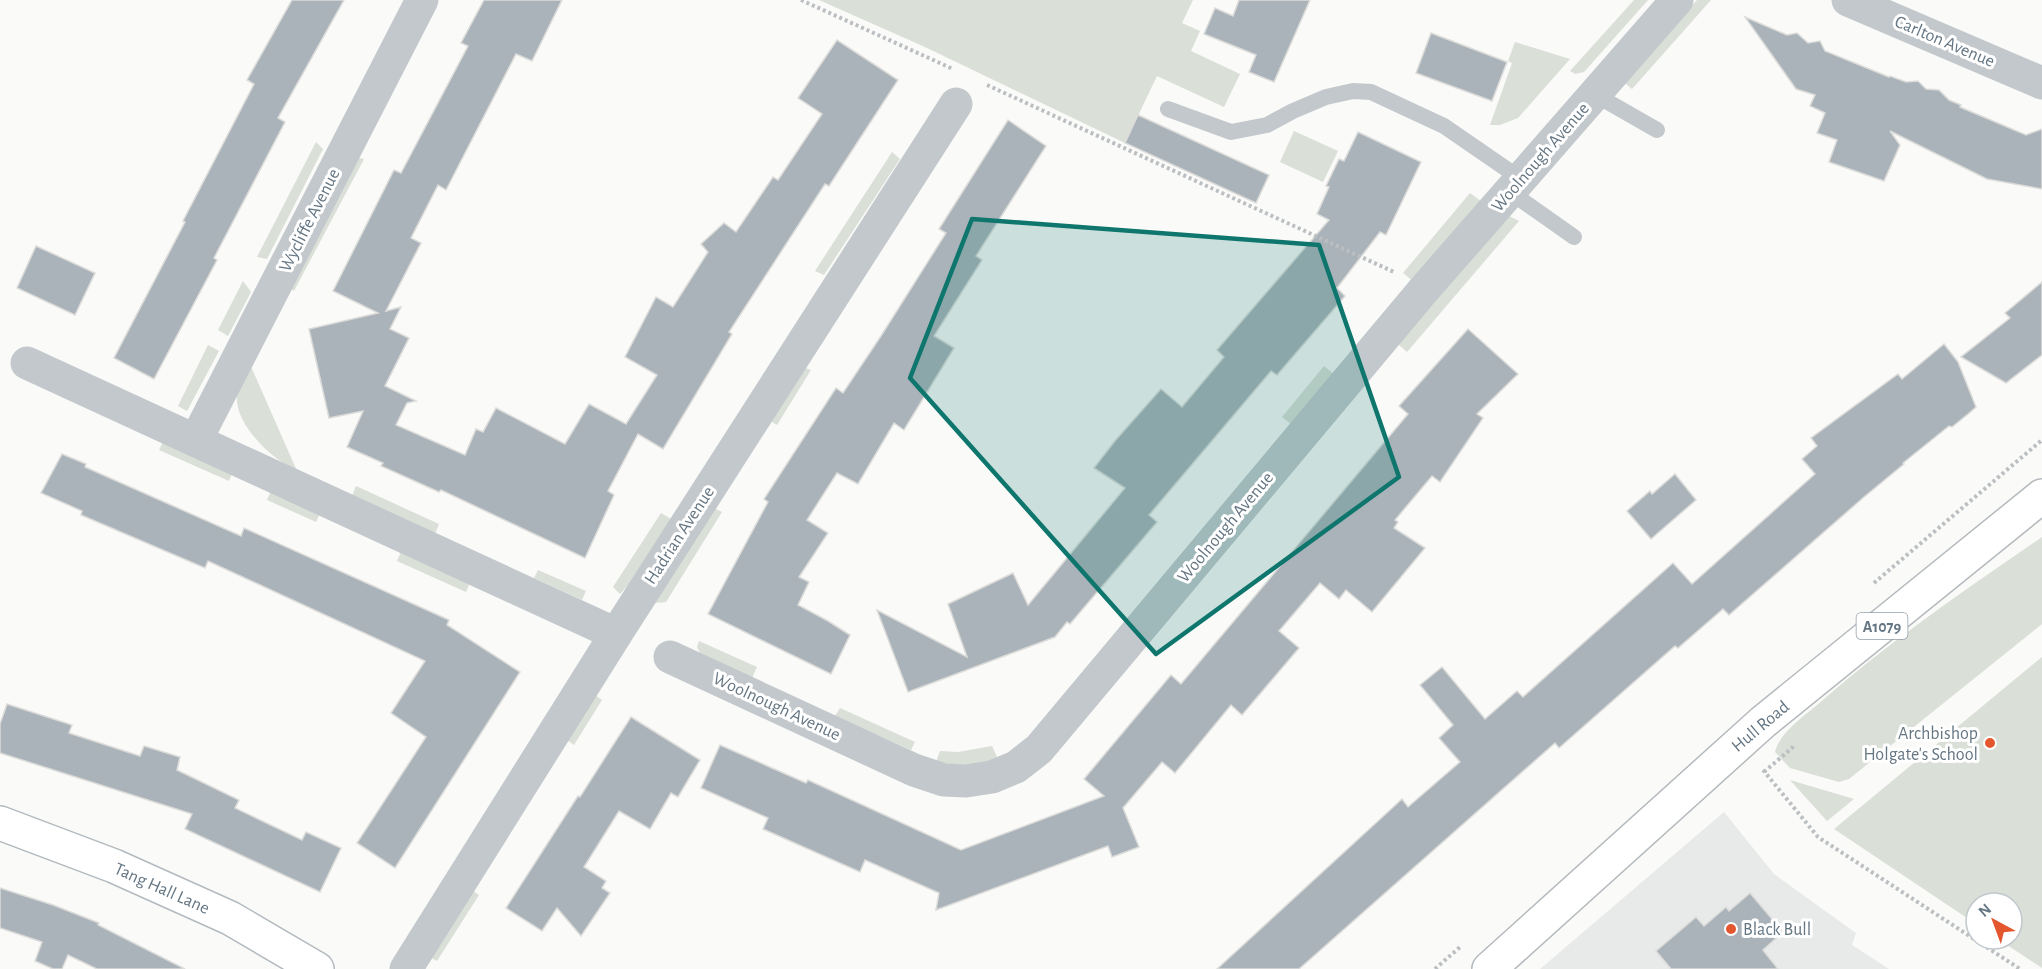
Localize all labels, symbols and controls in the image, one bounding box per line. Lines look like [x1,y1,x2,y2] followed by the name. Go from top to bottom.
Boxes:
[1892,13,1997,71] street label: Carlton Avenue
[1489,100,1593,216] street label: Woolnough Avenue
[276,166,344,275] street label: Wycliffe Avenue
[1174,469,1277,586] street label: Woolnough Avenue
[642,483,718,588] street label: Hadrian Avenue
[1856,613,1908,639] road number: A1079
[710,670,843,744] street label: Woolnough Avenue
[1728,698,1793,756] street label: Hull Road
[1863,725,1978,764] place label: Archbishop Holgate's School
[1983,736,1997,750] marker: Archbishop Holgate's School
[111,860,212,918] street label: Tang Hall Lane
[1964,891,2024,951] north arrow
[1975,901,1994,920] text: N
[1743,921,1811,939] place label: Black Bull
[1724,922,1738,936] marker: Black Bull

